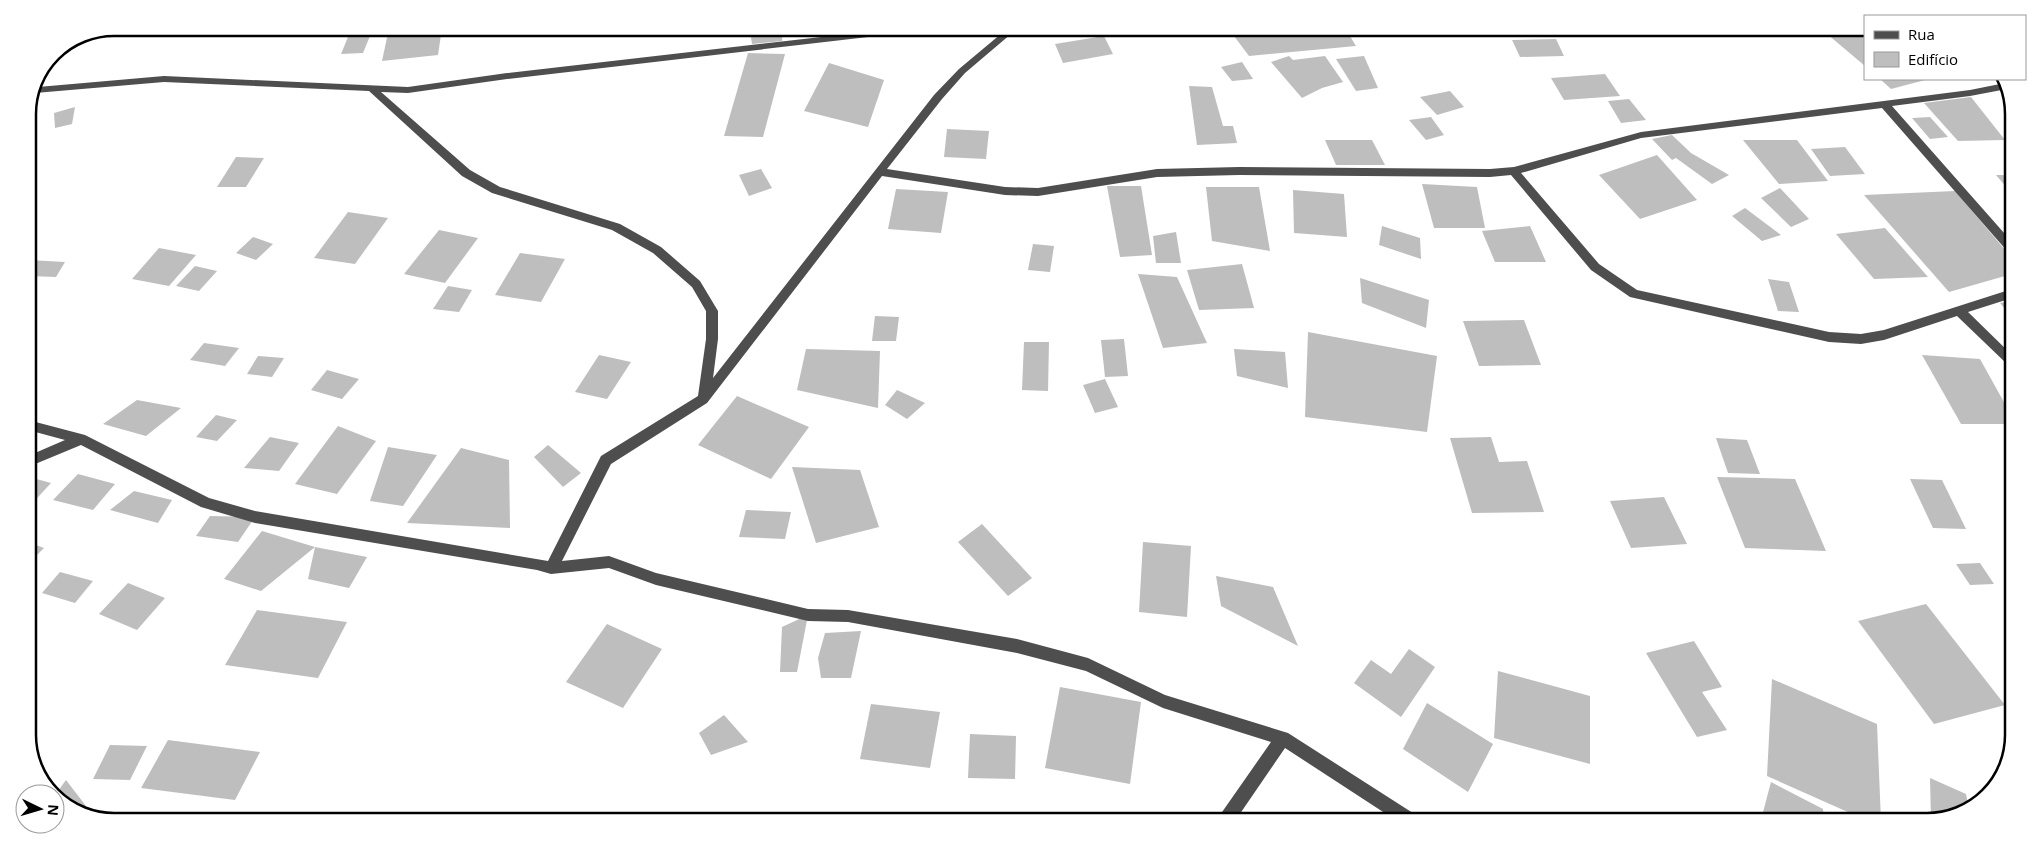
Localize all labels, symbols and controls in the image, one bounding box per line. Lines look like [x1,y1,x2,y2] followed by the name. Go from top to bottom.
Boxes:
[1864,15,2026,80] legend
[1908,24,1935,44] text: Rua
[1908,49,1958,69] text: Edifício
[15,784,65,834] north arrow
[43,804,63,817] text: N

